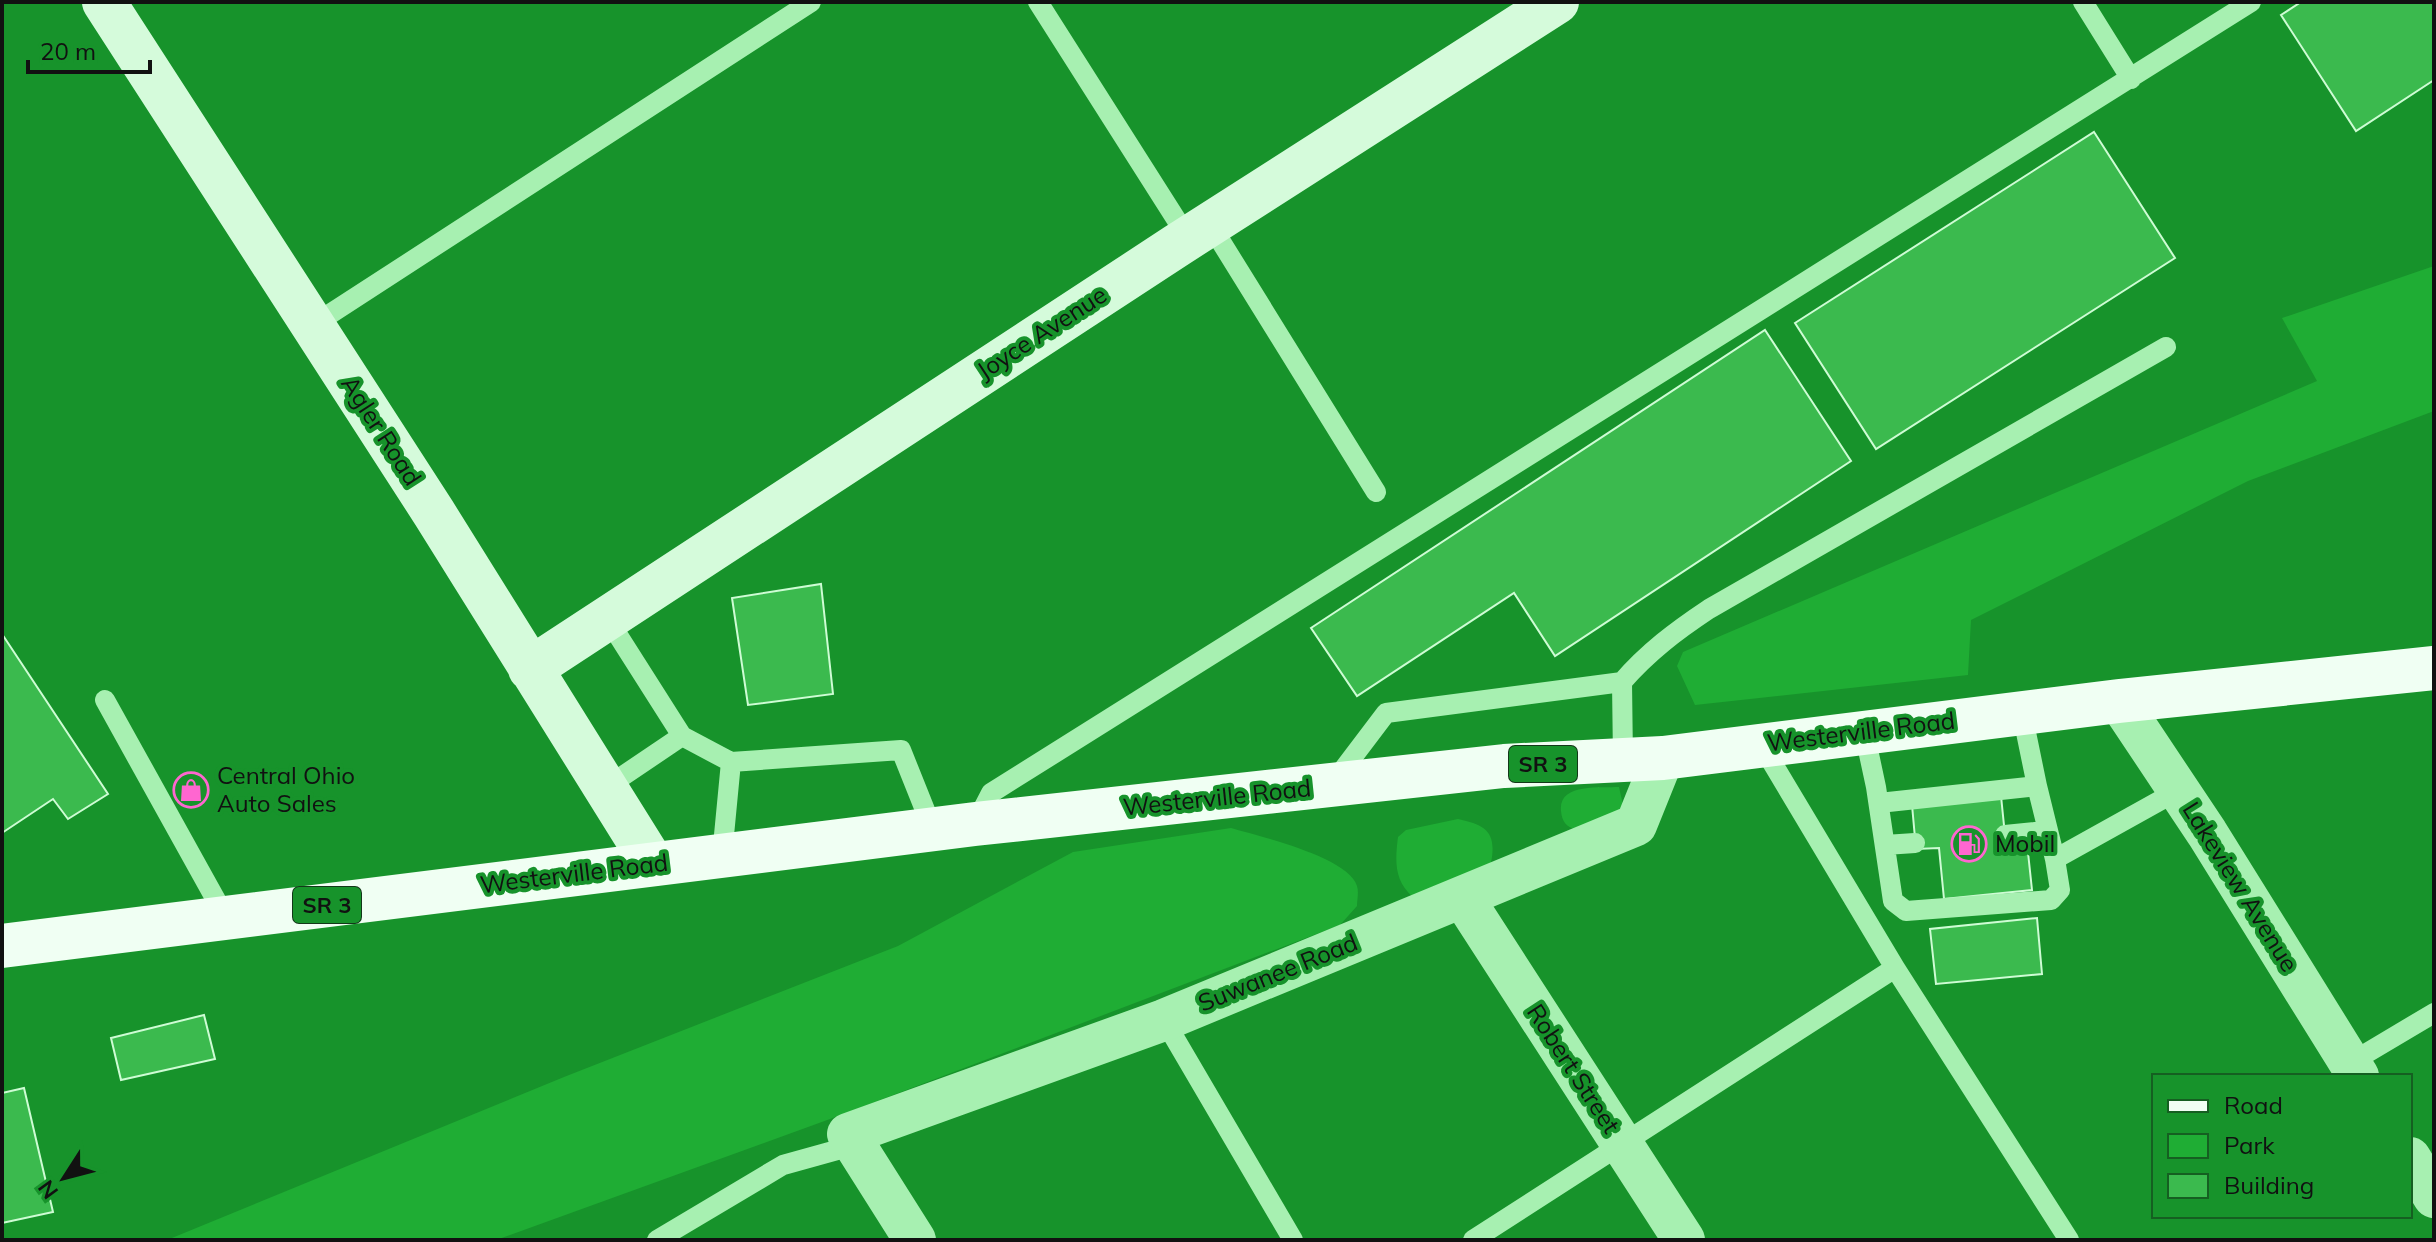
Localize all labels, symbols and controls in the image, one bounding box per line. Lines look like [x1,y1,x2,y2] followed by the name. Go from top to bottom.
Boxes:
[28,24,150,74] scale bar
[40,36,96,66] text: 20 m
[971,279,1112,385] street label: Joyce Avenue
[335,370,428,491] street label: Agler Road
[1765,705,1956,757] street label: Westerville Road
[1509,746,1577,782] road number: SR 3
[217,760,355,818] place label: Central Ohio Auto Sales
[172,771,210,809] shop icon: Central Ohio Auto Sales
[1121,772,1312,822] street label: Westerville Road
[2177,796,2305,977] street label: Lakeview Avenue
[1950,825,1988,863] fuel station icon: Mobil
[1995,828,2055,858] place label: Mobil
[478,847,669,899] street label: Westerville Road
[293,887,361,923] road number: SR 3
[1194,926,1362,1018] street label: Suwanee Road
[1521,998,1627,1139] street label: Robert Street
[2152,1074,2412,1218] legend
[2224,1090,2283,1120] text: Road
[2224,1130,2275,1160] text: Park
[24,1138,104,1218] north arrow
[2224,1170,2314,1200] text: Building
[32,1175,64,1205] text: N

